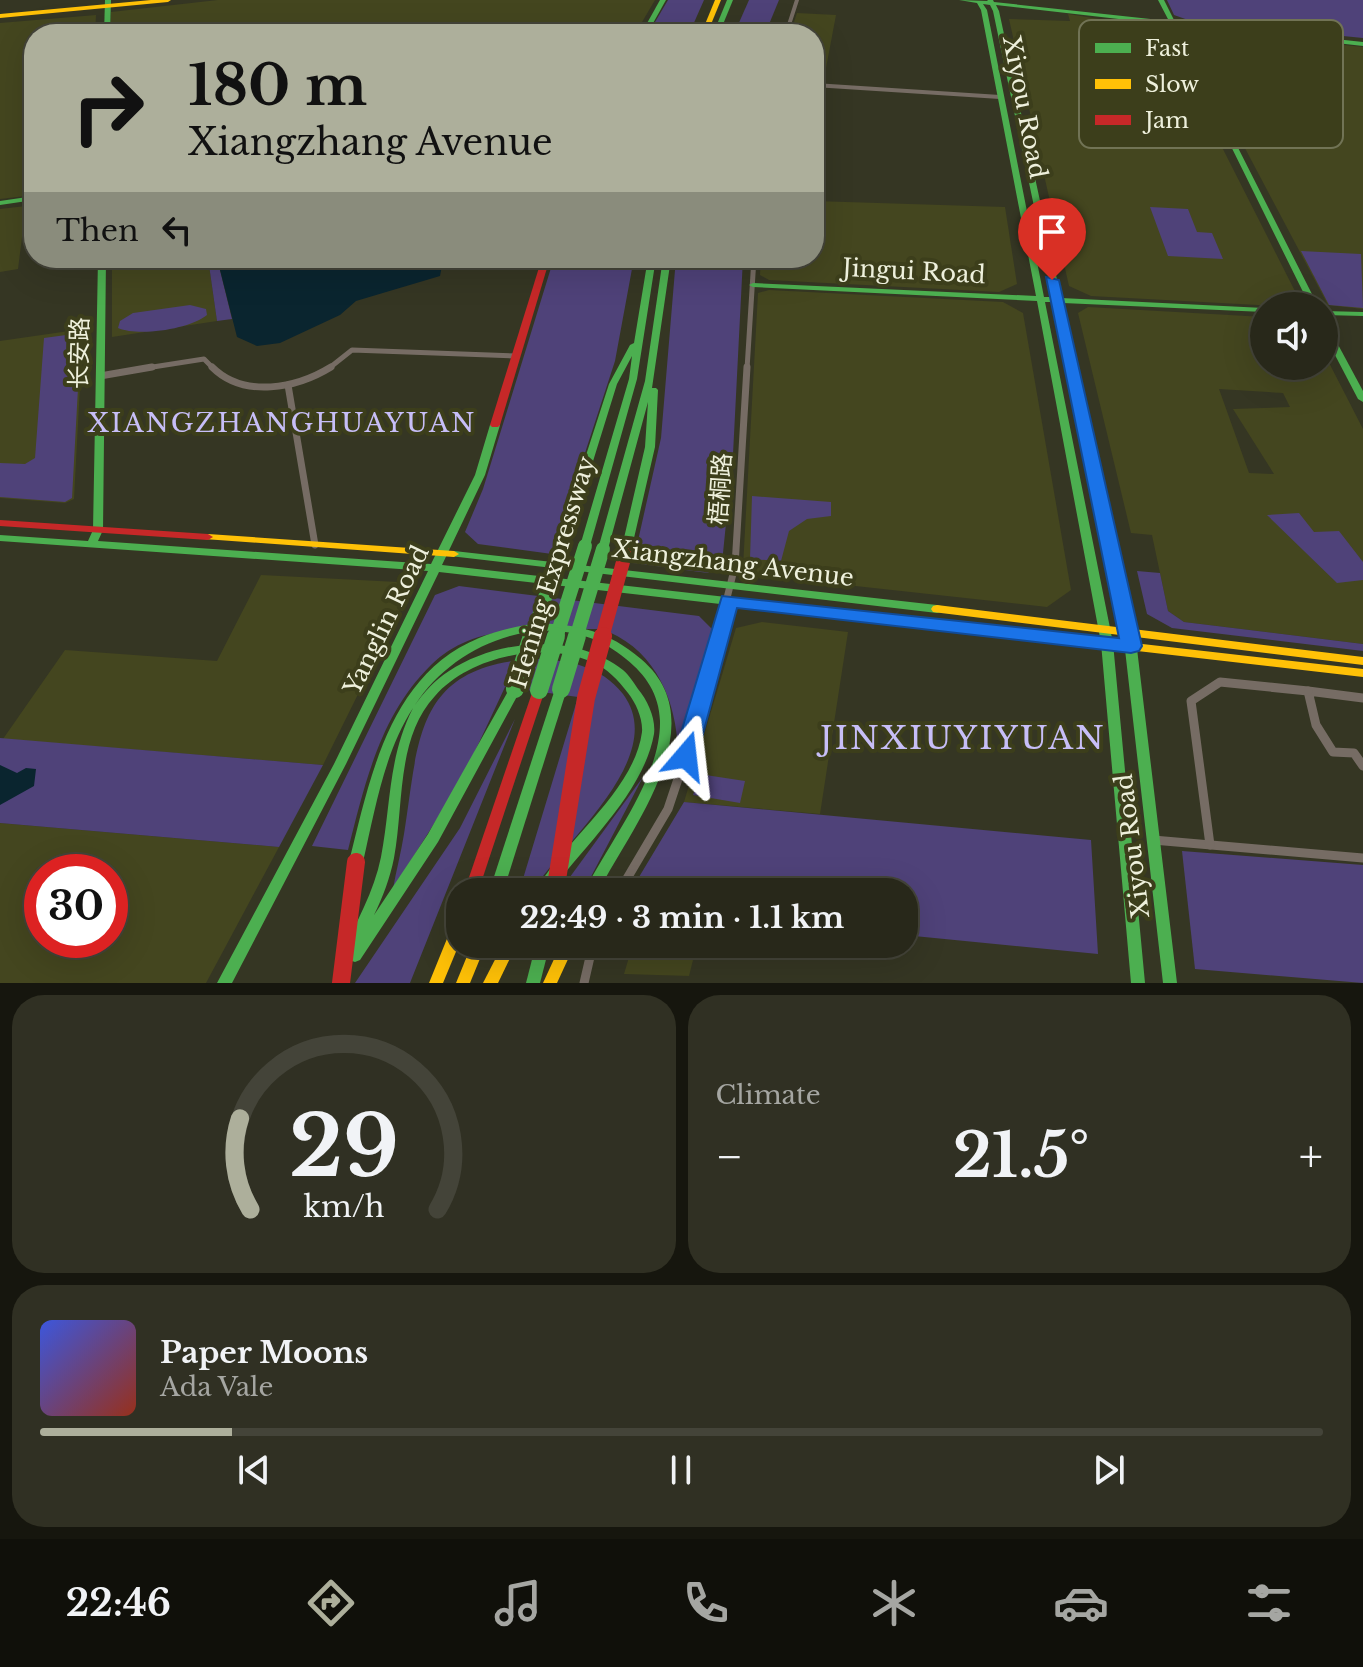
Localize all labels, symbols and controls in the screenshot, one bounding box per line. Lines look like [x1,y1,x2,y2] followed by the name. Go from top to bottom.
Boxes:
[1079,20,1343,148] legend
[997,33,1053,181] street label: Xiyou Road
[1145,35,1190,62] text: Fast
[188,51,367,120] text: 180 m
[56,56,160,160] icon: right
[1145,71,1199,98] text: Slow
[1142,107,1189,134] text: Jam
[188,120,553,165] text: Xiangzhang Avenue
[1018,198,1086,280] pin
[155,208,199,252] icon: left
[1030,210,1074,254] icon: arrive
[56,212,139,249] text: Then
[839,253,986,289] street label: Jingui Road
[1250,292,1338,380] map controls
[1250,292,1338,380] button: sound
[64,317,94,389] street label: 长安路
[87,407,477,439] district label: XIANGZHANGHUAYUAN
[503,452,601,691] street label: Hening Expressway
[703,452,737,526] street label: 梧桐路
[611,534,855,592] street label: Xiangzhang Avenue
[337,541,435,700] street label: Yanglin Road
[644,714,728,798] position arrow
[816,718,1106,758] district label: JINXIUYIYUAN
[1109,772,1155,920] street label: Xiyou Road
[24,854,128,958] speed limit sign: 30
[520,899,844,936] text: 22:49 · 3 min · 1.1 km
[716,1079,821,1111] text: Climate
[289,1095,399,1198] text: 29
[953,1119,1089,1193] text: 21.5°
[716,1129,743,1184] text: −
[1299,1129,1323,1184] text: +
[303,1189,384,1225] text: km/h
[160,1334,368,1371] text: Paper Moons
[160,1371,273,1403] text: Ada Vale
[232,1448,276,1492] icon: previous
[659,1448,703,1492] icon: pause
[1087,1448,1131,1492] icon: next
[303,1575,359,1631] icon: directions
[490,1575,546,1631] icon: music
[678,1575,734,1631] icon: phone
[866,1575,922,1631] icon: climate
[1053,1575,1109,1631] icon: car
[1241,1575,1297,1631] icon: filters
[66,1581,171,1626] text: 22:46

